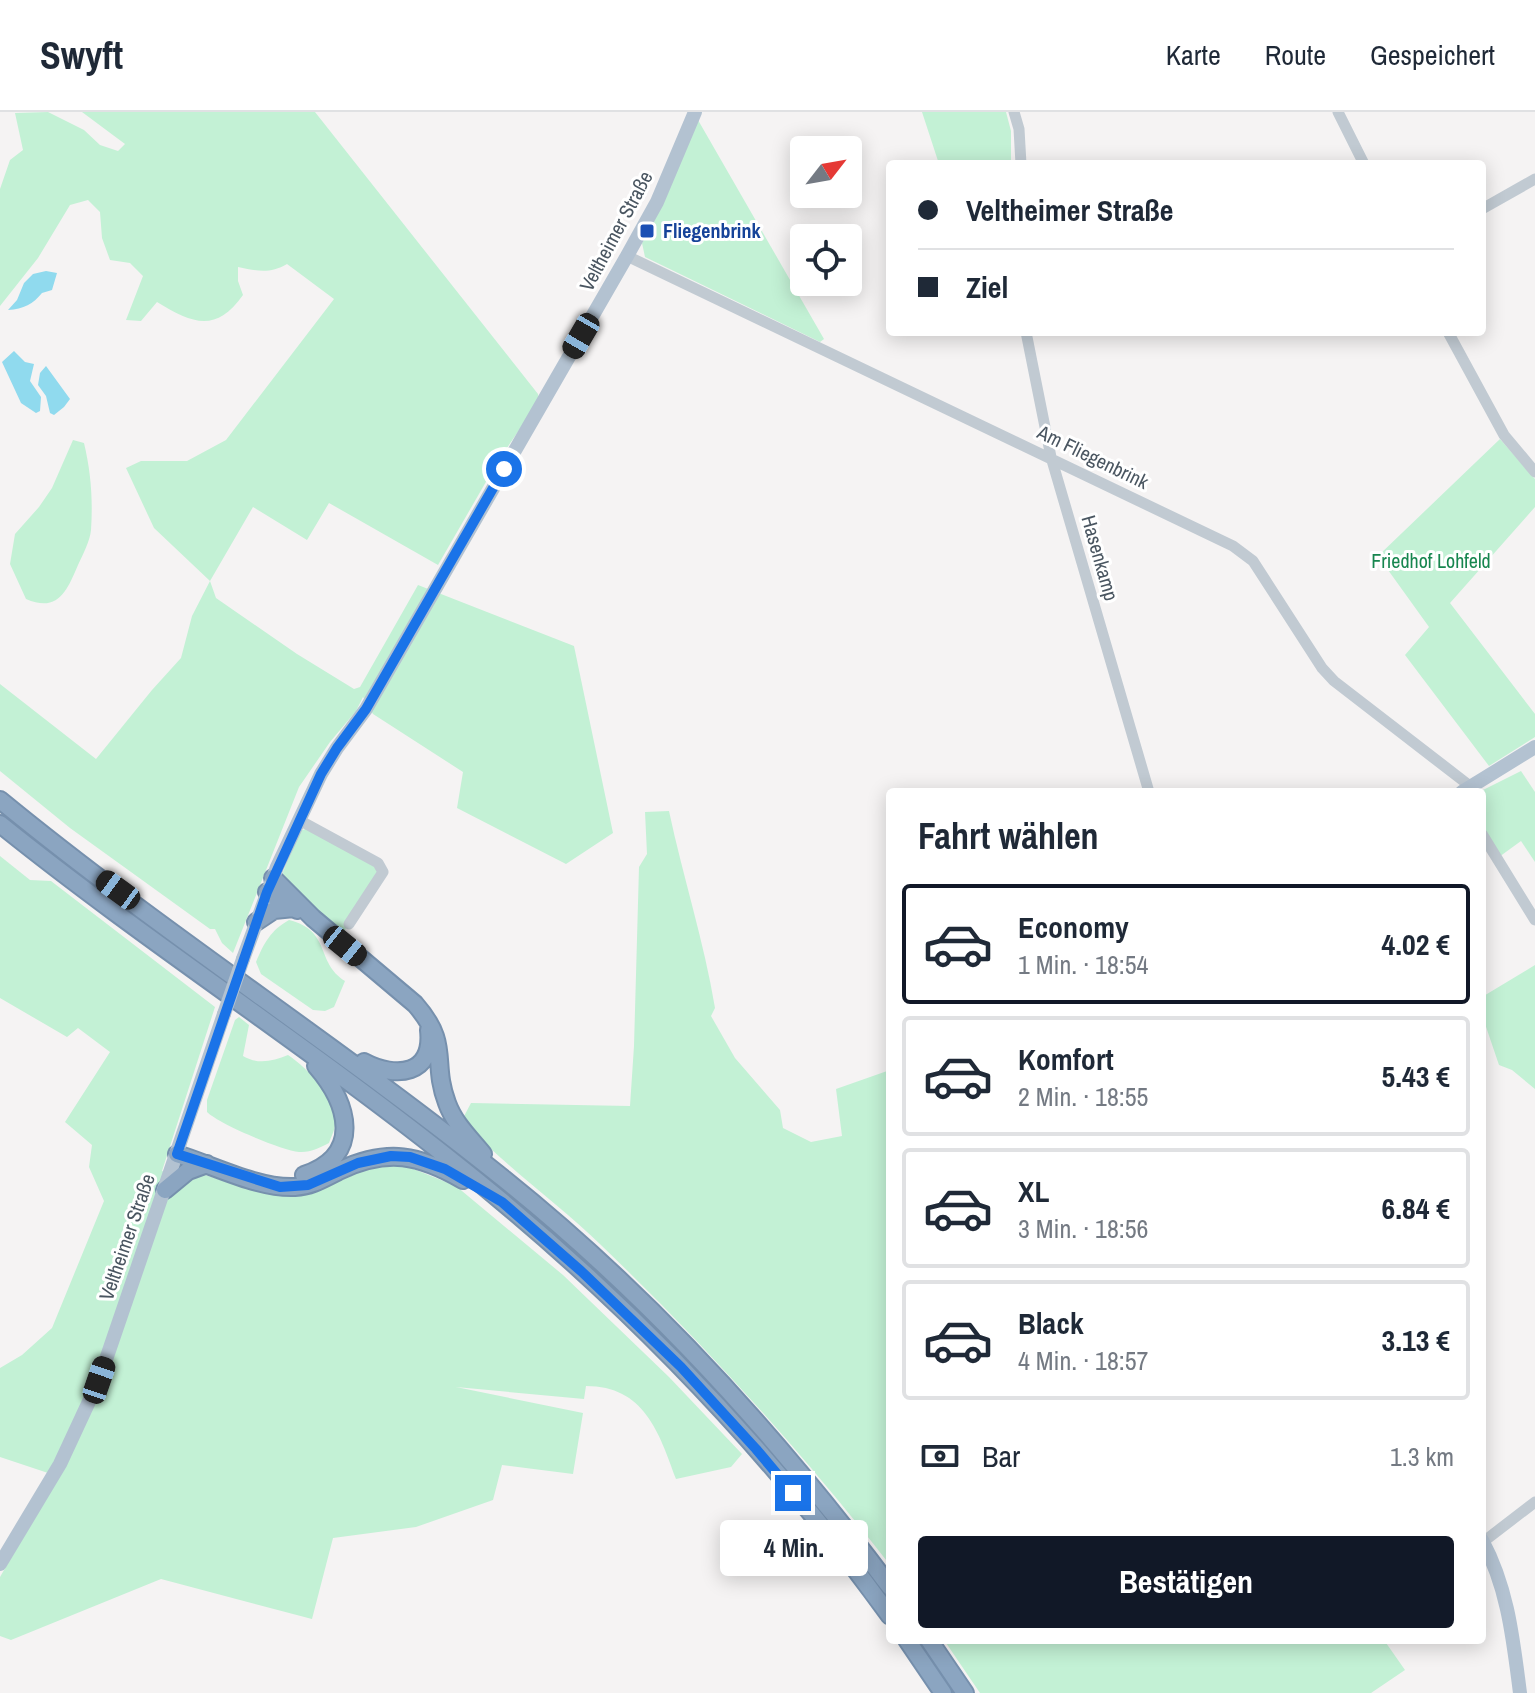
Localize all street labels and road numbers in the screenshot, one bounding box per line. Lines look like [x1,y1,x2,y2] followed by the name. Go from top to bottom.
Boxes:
[573,166,659,295] street label: Veltheimer Straße
[1032,418,1154,495] street label: Am Fliegenbrink
[1075,512,1126,604] street label: Hasenkamp
[92,1170,161,1304] street label: Veltheimer Straße

